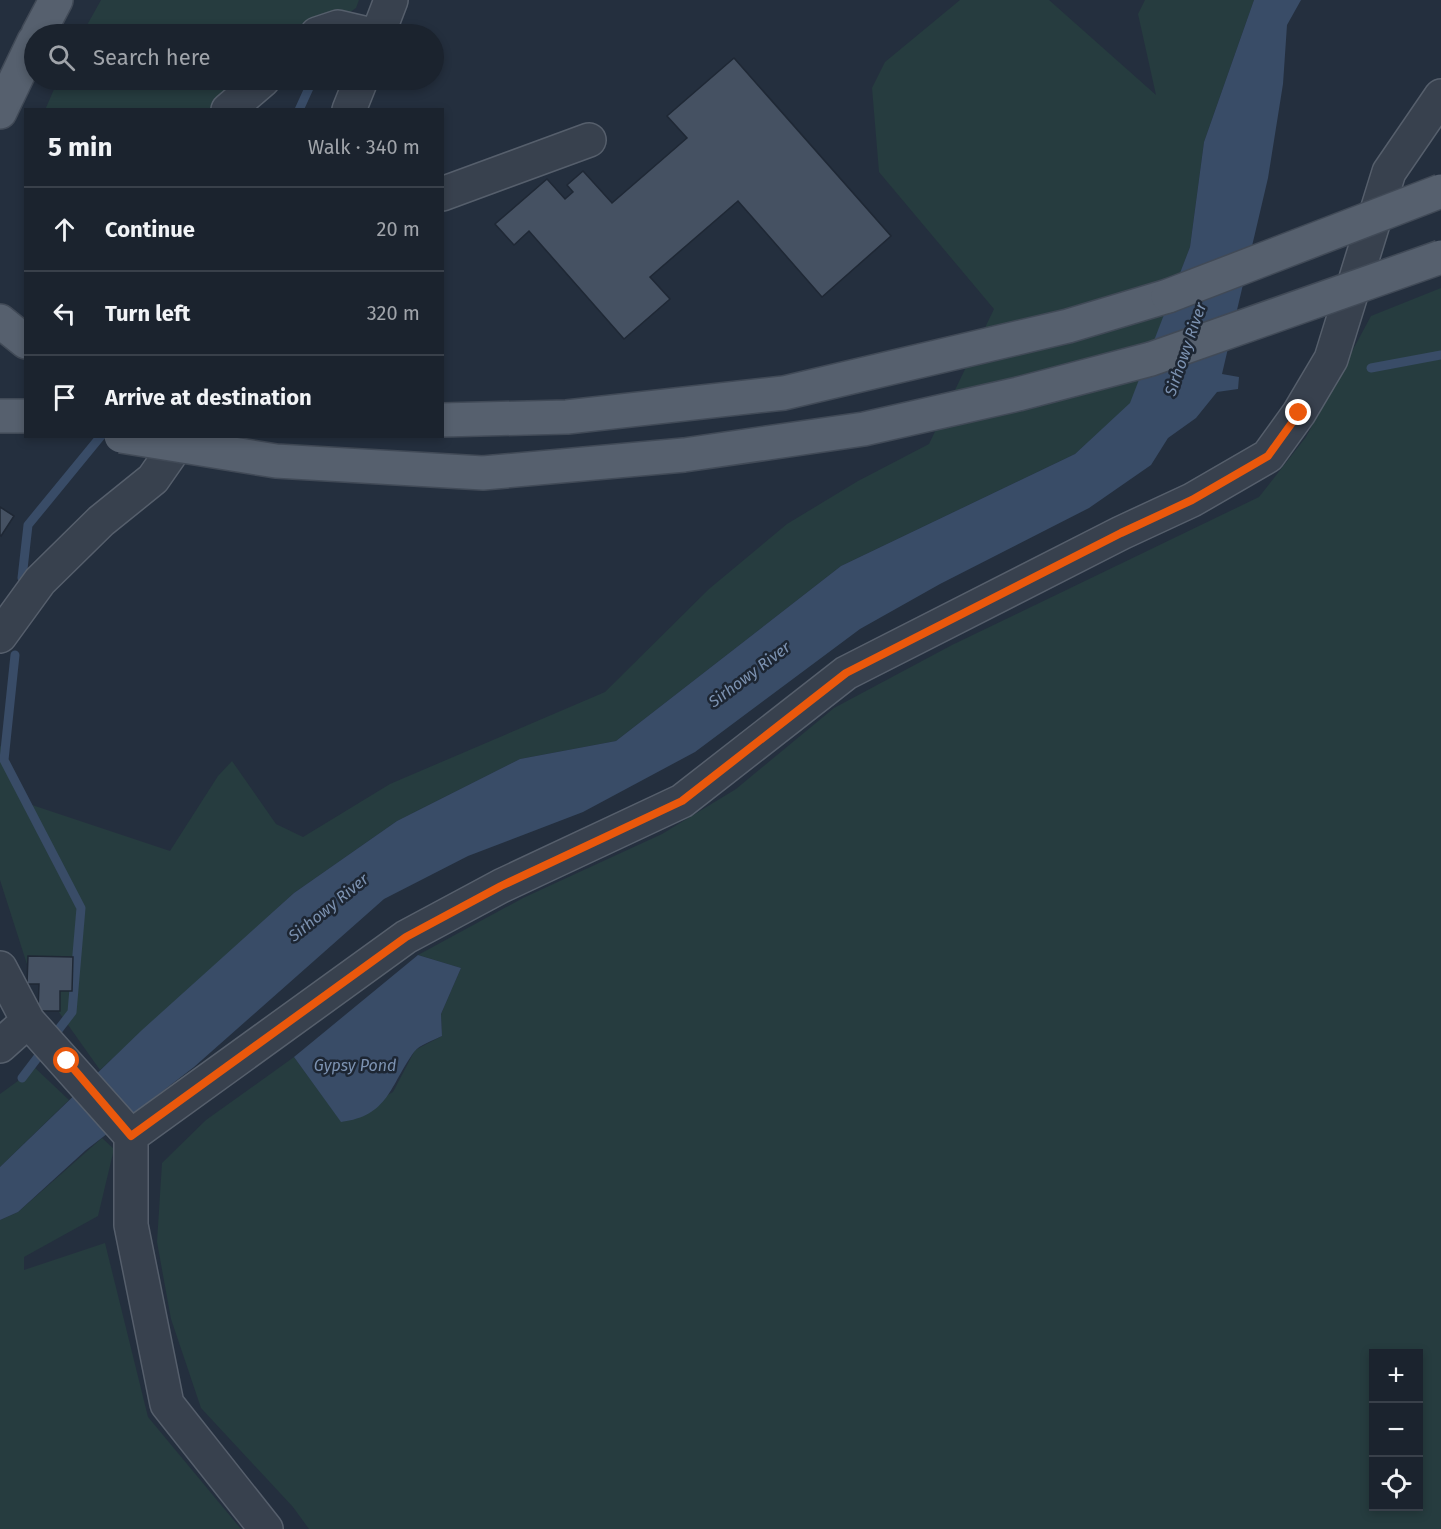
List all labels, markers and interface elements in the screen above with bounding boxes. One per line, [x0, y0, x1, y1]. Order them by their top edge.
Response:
search box [24, 24, 444, 90]
icon: search [45, 41, 78, 74]
text: Search here [93, 44, 211, 71]
text: 5 min [48, 132, 112, 163]
text: Walk · 340 m [308, 135, 420, 159]
icon: ahead [48, 213, 81, 246]
text: Continue [105, 216, 195, 243]
text: 20 m [377, 217, 420, 241]
icon: left [48, 297, 81, 330]
water label: Sirhowy River [1160, 299, 1211, 399]
text: Turn left [105, 300, 190, 327]
text: 320 m [367, 301, 420, 325]
icon: arrive [48, 381, 81, 414]
text: Arrive at destination [105, 384, 312, 411]
route end [1285, 399, 1311, 425]
water label: Sirhowy River [704, 637, 795, 712]
water label: Sirhowy River [284, 869, 373, 946]
route start [53, 1047, 79, 1073]
water label: Gypsy Pond [314, 1056, 396, 1075]
map controls [1369, 1349, 1423, 1511]
button: + [1369, 1349, 1423, 1403]
button: − [1369, 1403, 1423, 1457]
button: locate [1369, 1457, 1423, 1511]

